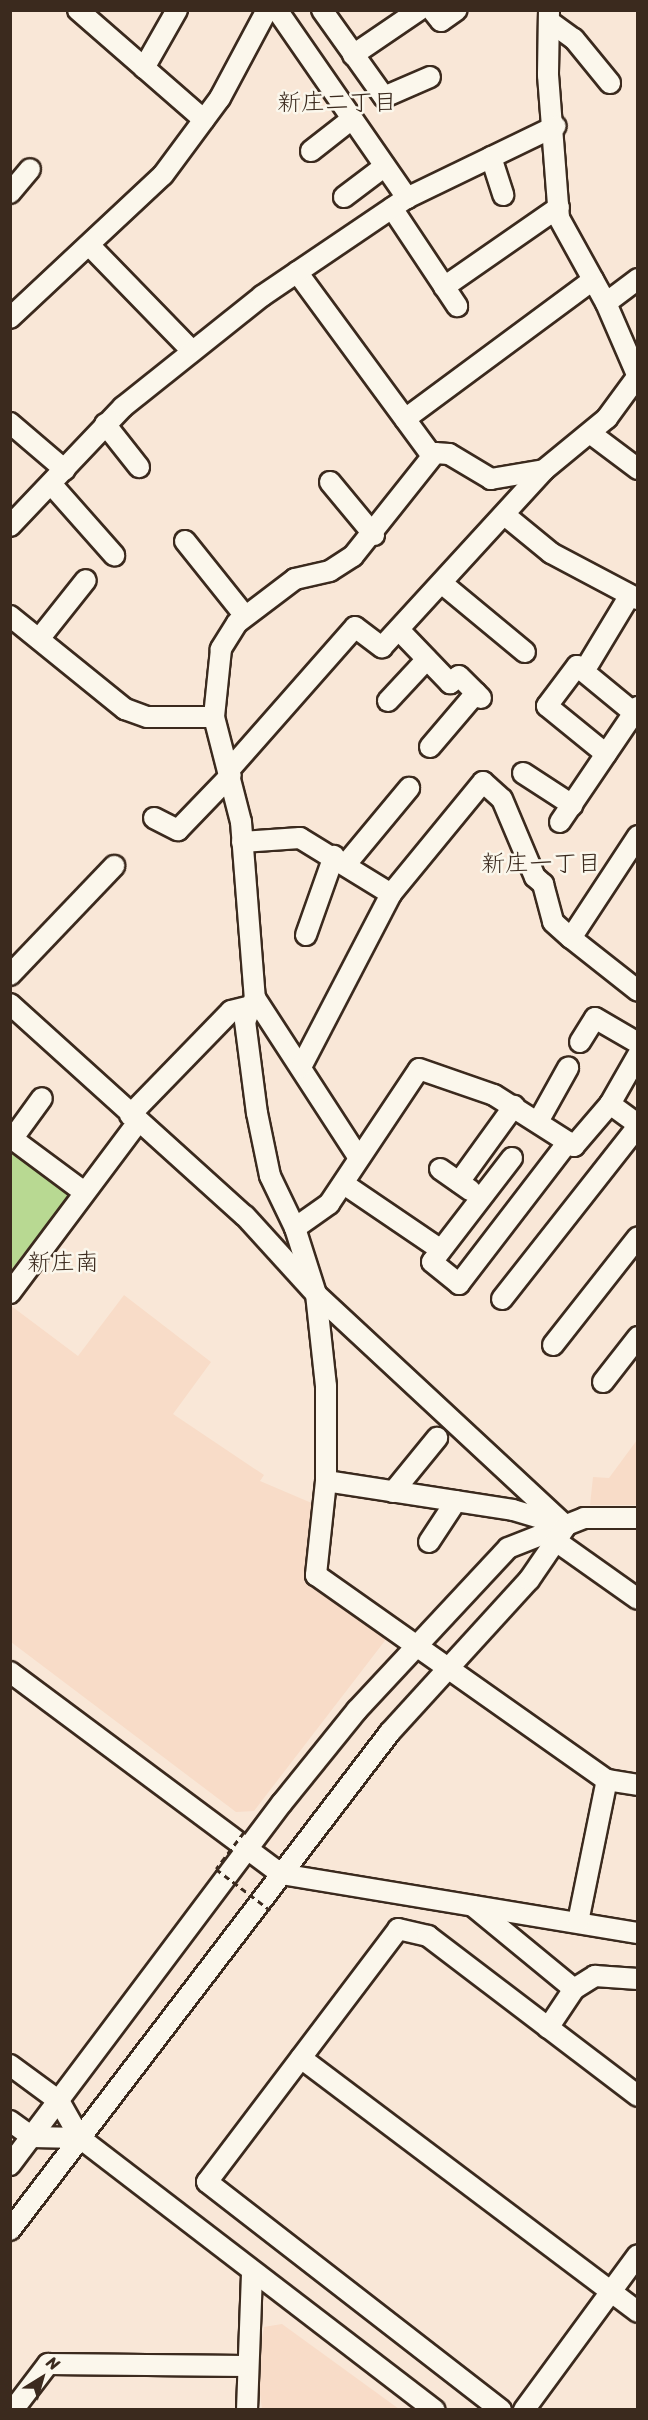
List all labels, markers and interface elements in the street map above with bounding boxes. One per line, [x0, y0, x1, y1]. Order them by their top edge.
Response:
district label: 新庄二丁目 [277, 89, 397, 117]
district label: 新庄一丁目 [481, 850, 601, 878]
district label: 新庄南 [27, 1249, 99, 1277]
north arrow [12, 2348, 72, 2408]
text: N [40, 2348, 66, 2378]

